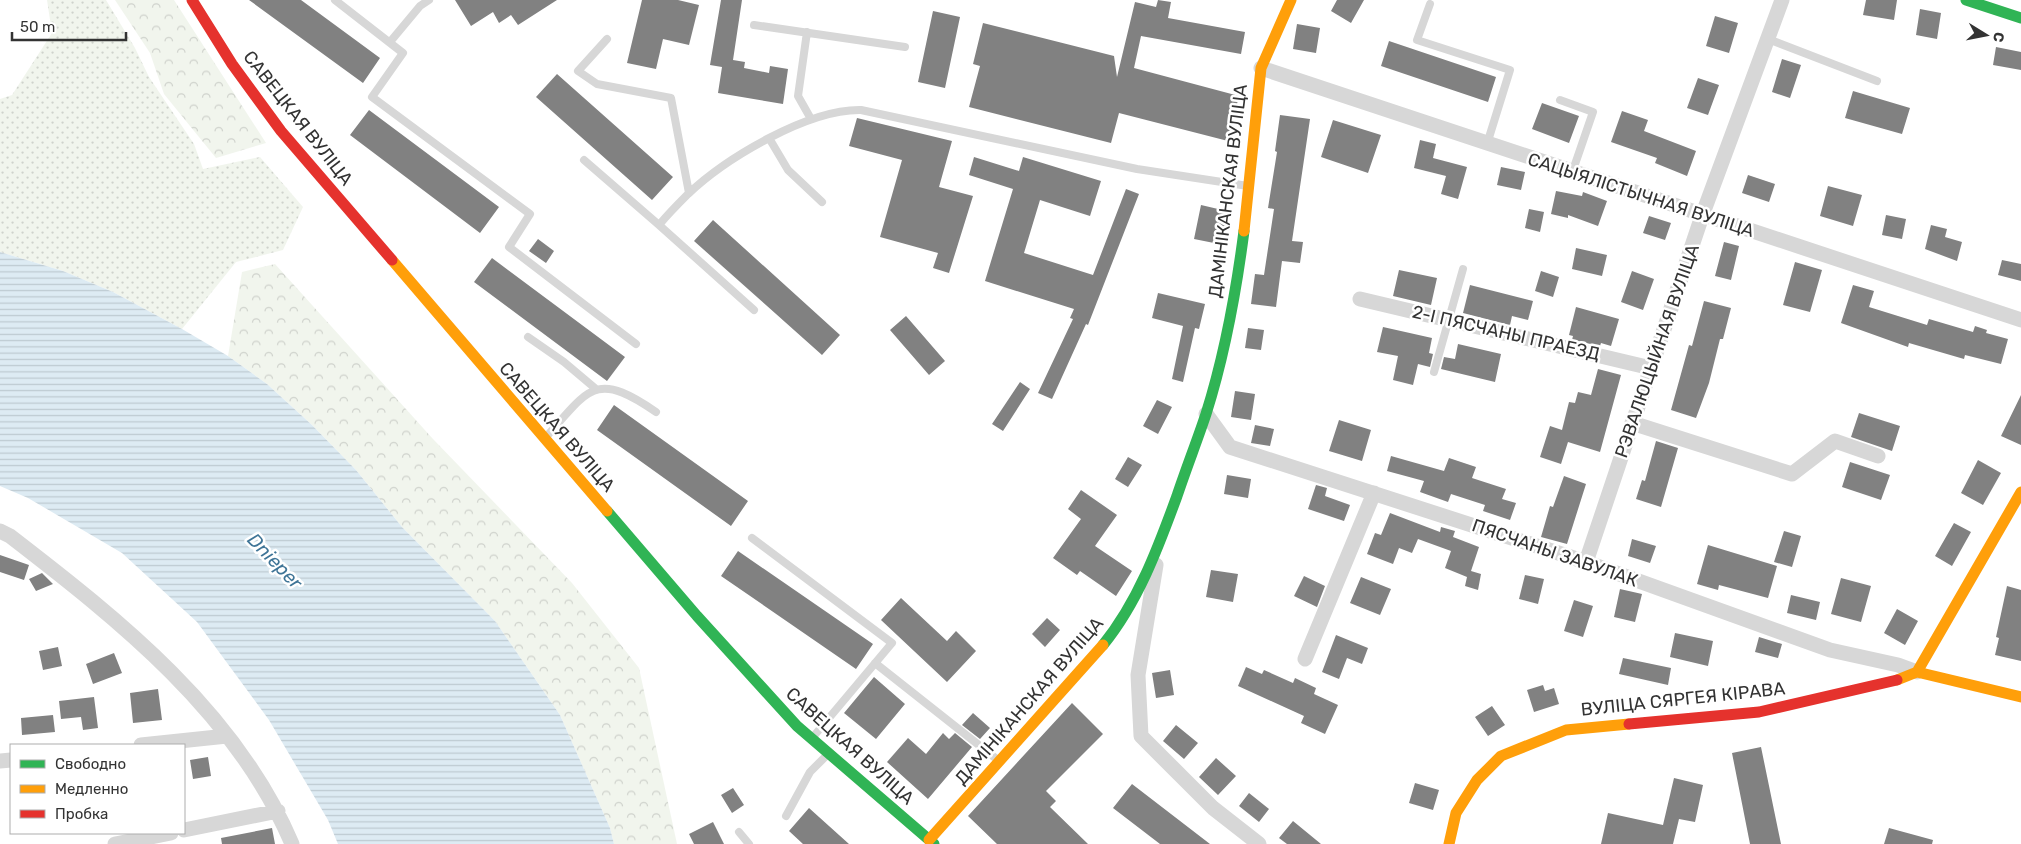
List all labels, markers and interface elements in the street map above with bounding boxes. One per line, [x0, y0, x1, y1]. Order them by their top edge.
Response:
scale bar [12, 10, 126, 42]
north arrow [1961, 10, 2011, 60]
text: 50 m [20, 18, 55, 36]
text: С [1989, 31, 2008, 44]
street label: САВЕЦКАЯ ВУЛІЦА [239, 46, 357, 190]
street label: ДАМІНІКАНСКАЯ ВУЛІЦА [1204, 83, 1252, 299]
street label: САЦЫЯЛІСТЫЧНАЯ ВУЛІЦА [1525, 148, 1757, 242]
street label: РЭВАЛЮЦЫЙНАЯ ВУЛІЦА [1610, 241, 1704, 461]
street label: 2-І ПЯСЧАНЫ ПРАЕЗД [1410, 301, 1602, 365]
street label: САВЕЦКАЯ ВУЛІЦА [495, 358, 619, 496]
street label: ПЯСЧАНЫ ЗАВУЛАК [1469, 514, 1641, 592]
water label: Dnieper [243, 528, 308, 594]
street label: ДАМІНІКАНСКАЯ ВУЛІЦА [950, 613, 1108, 789]
street label: ВУЛІЦА СЯРГЕЯ КІРАВА [1580, 677, 1786, 721]
street label: САВЕЦКАЯ ВУЛІЦА [781, 683, 919, 809]
legend [10, 744, 185, 834]
text: Свободно [55, 755, 126, 773]
text: Медленно [55, 780, 128, 798]
text: Пробка [55, 805, 108, 823]

